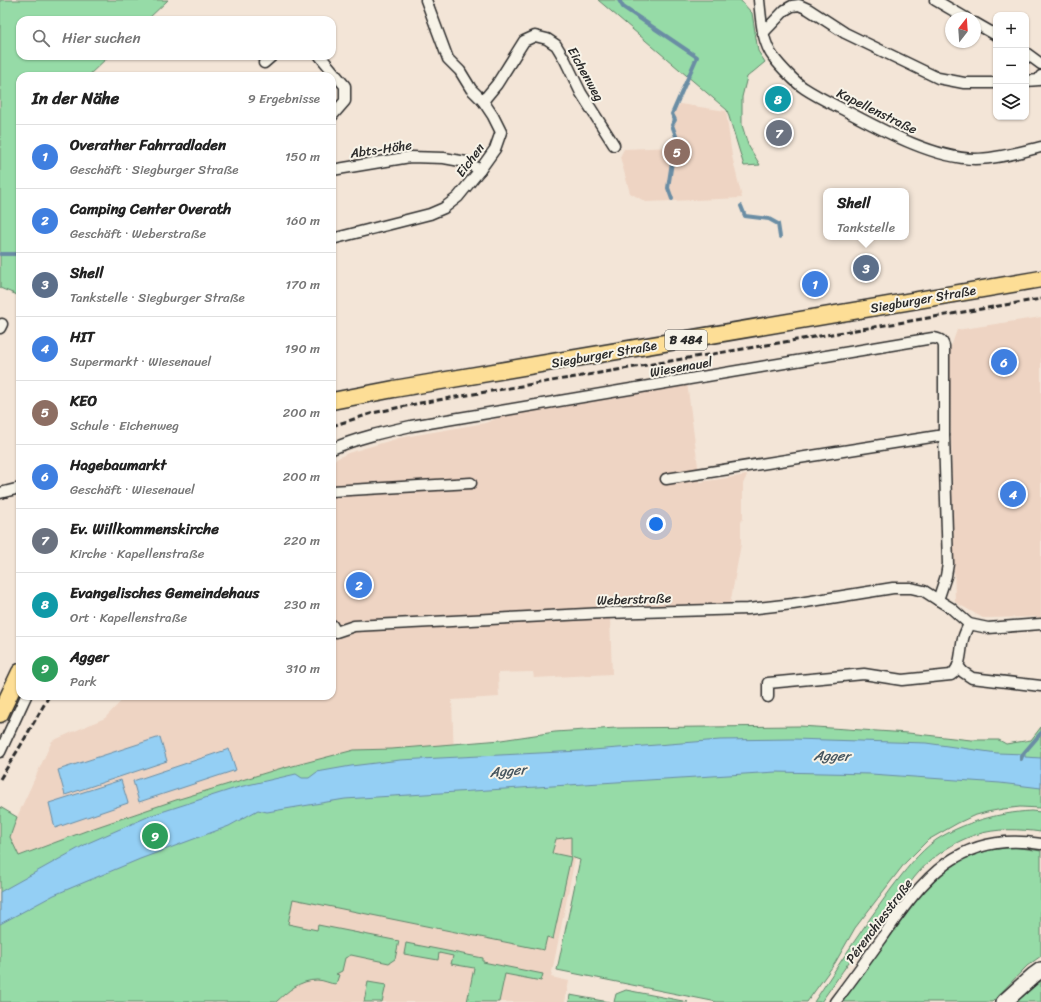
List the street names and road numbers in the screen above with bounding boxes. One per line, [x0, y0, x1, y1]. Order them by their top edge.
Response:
street label: Eichenweg [561, 42, 611, 106]
street label: Kapellenstraße [833, 82, 922, 141]
street label: Abts-Höhe [348, 133, 414, 165]
street label: Eichen [449, 138, 491, 182]
street label: Siegburger Straße [868, 278, 978, 320]
road number: B 484 [665, 330, 707, 350]
street label: Siegburger Straße [549, 333, 659, 375]
street label: Wiesenauel [648, 350, 714, 384]
street label: Weberstraße [596, 586, 672, 612]
street label: Pérenchiesstraße [839, 873, 919, 968]

